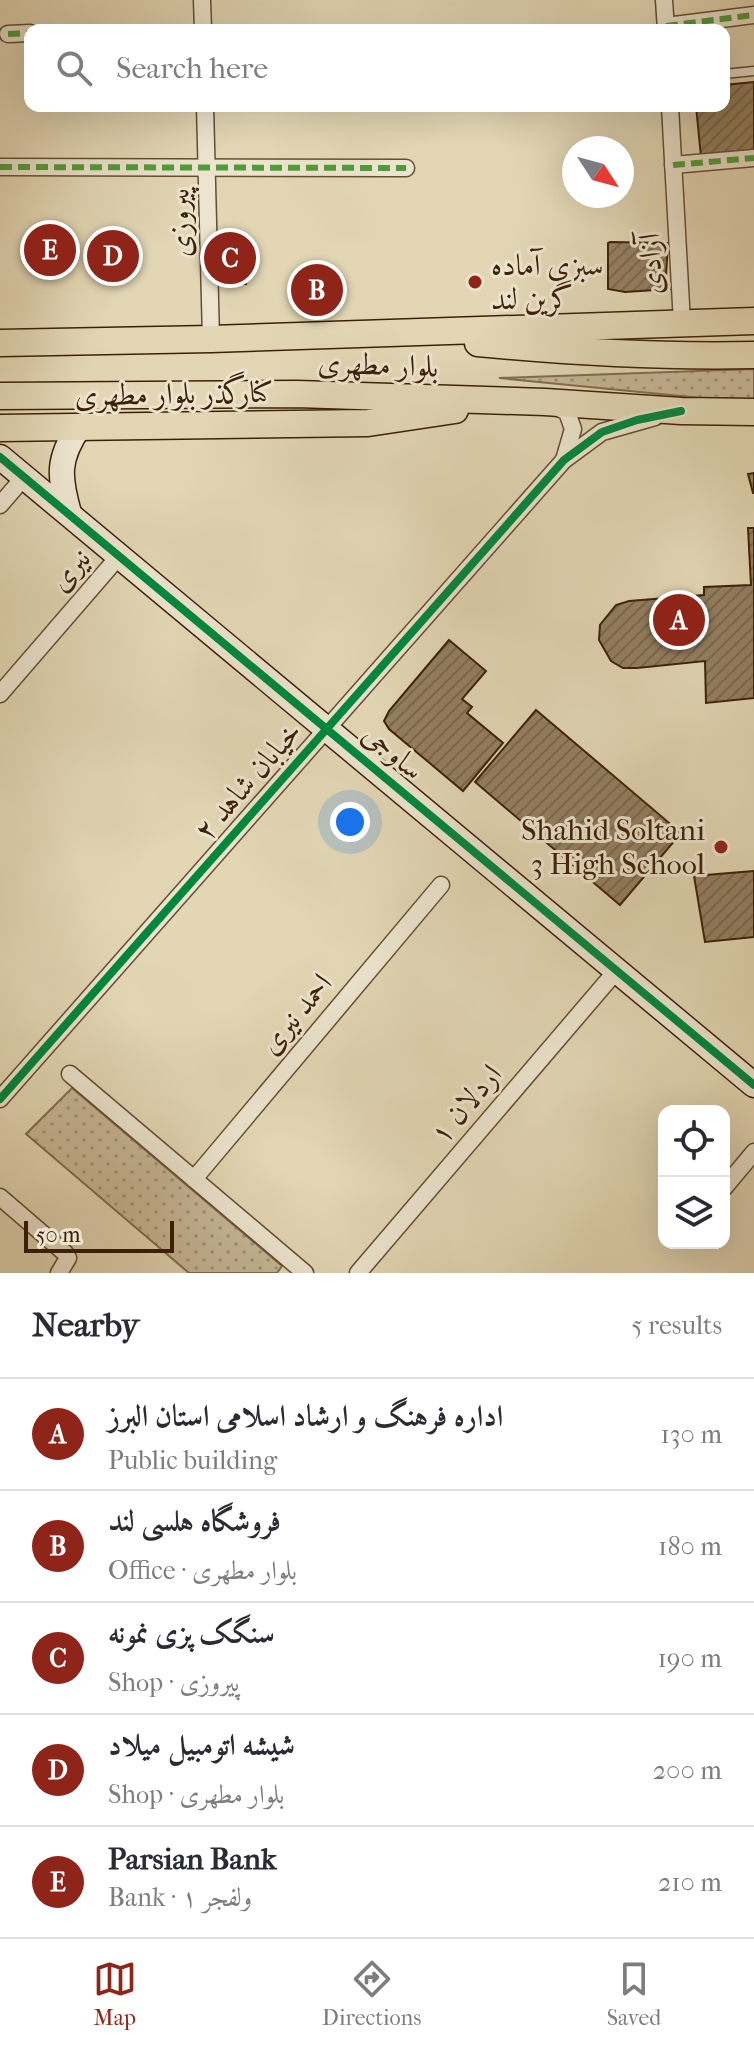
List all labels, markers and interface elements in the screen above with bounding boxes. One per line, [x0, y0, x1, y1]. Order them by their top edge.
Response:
search box [24, 24, 730, 112]
icon: search [52, 46, 96, 90]
text: Search here [116, 51, 268, 86]
north arrow [562, 136, 634, 208]
street label: پیروزی [161, 186, 202, 258]
pin: E [24, 220, 76, 280]
pin: D [87, 226, 139, 286]
pin: C [204, 228, 256, 288]
street label: آزادی [631, 229, 670, 296]
place label: سبزی آماده گرین لند [491, 247, 603, 317]
pin: B [291, 260, 343, 320]
marker: سبزی آماده گرین لند [466, 273, 484, 291]
street label: بلوار مطهری [317, 345, 439, 386]
street label: کنارگذر بلوار مطهری [74, 371, 274, 414]
street label: نیری [42, 542, 98, 598]
pin: A [653, 590, 705, 650]
street label: خیابان شاهد ۲ [187, 715, 309, 847]
street label: ساوجی [355, 717, 431, 787]
your location [330, 802, 370, 842]
place label: Shahid Soltani 3 High School [521, 813, 705, 882]
marker: Shahid Soltani 3 High School [712, 838, 730, 856]
street label: احمد نیری [252, 967, 340, 1061]
street label: اردلان ۱ [423, 1057, 509, 1151]
map controls [658, 1105, 730, 1249]
button: locate [658, 1105, 730, 1177]
button: layers [658, 1177, 730, 1249]
scale bar [24, 1217, 174, 1253]
text: 50 m [36, 1222, 81, 1248]
text: Nearby [32, 1305, 139, 1345]
text: 5 results [631, 1310, 722, 1341]
text: اداره فرهنگ و ارشاد اسلامی استان البرز [108, 1399, 503, 1434]
text: A [50, 1419, 66, 1450]
text: 130 m [661, 1419, 722, 1450]
text: Public building [108, 1445, 277, 1476]
text: فروشگاه هلسی لند [108, 1504, 281, 1539]
text: B [50, 1531, 66, 1562]
text: 180 m [658, 1531, 722, 1562]
text: Office · بلوار مطهری [108, 1555, 297, 1586]
text: سنگک پزی نمونه [108, 1616, 275, 1651]
text: C [49, 1643, 67, 1674]
text: 190 m [658, 1643, 722, 1674]
text: Shop · پیروزی [108, 1667, 239, 1698]
text: شیشه اتومبیل میلاد [108, 1728, 295, 1763]
text: D [48, 1755, 68, 1786]
text: 200 m [653, 1755, 722, 1786]
text: Shop · بلوار مطهری [108, 1779, 284, 1810]
text: Parsian Bank [108, 1842, 276, 1877]
text: E [50, 1867, 66, 1898]
text: 210 m [658, 1867, 722, 1898]
text: Bank · ولفجر ۱ [108, 1882, 252, 1913]
tab: Map [93, 1957, 137, 2031]
tab: Directions [322, 1957, 421, 2031]
tab: Saved [607, 1957, 661, 2031]

